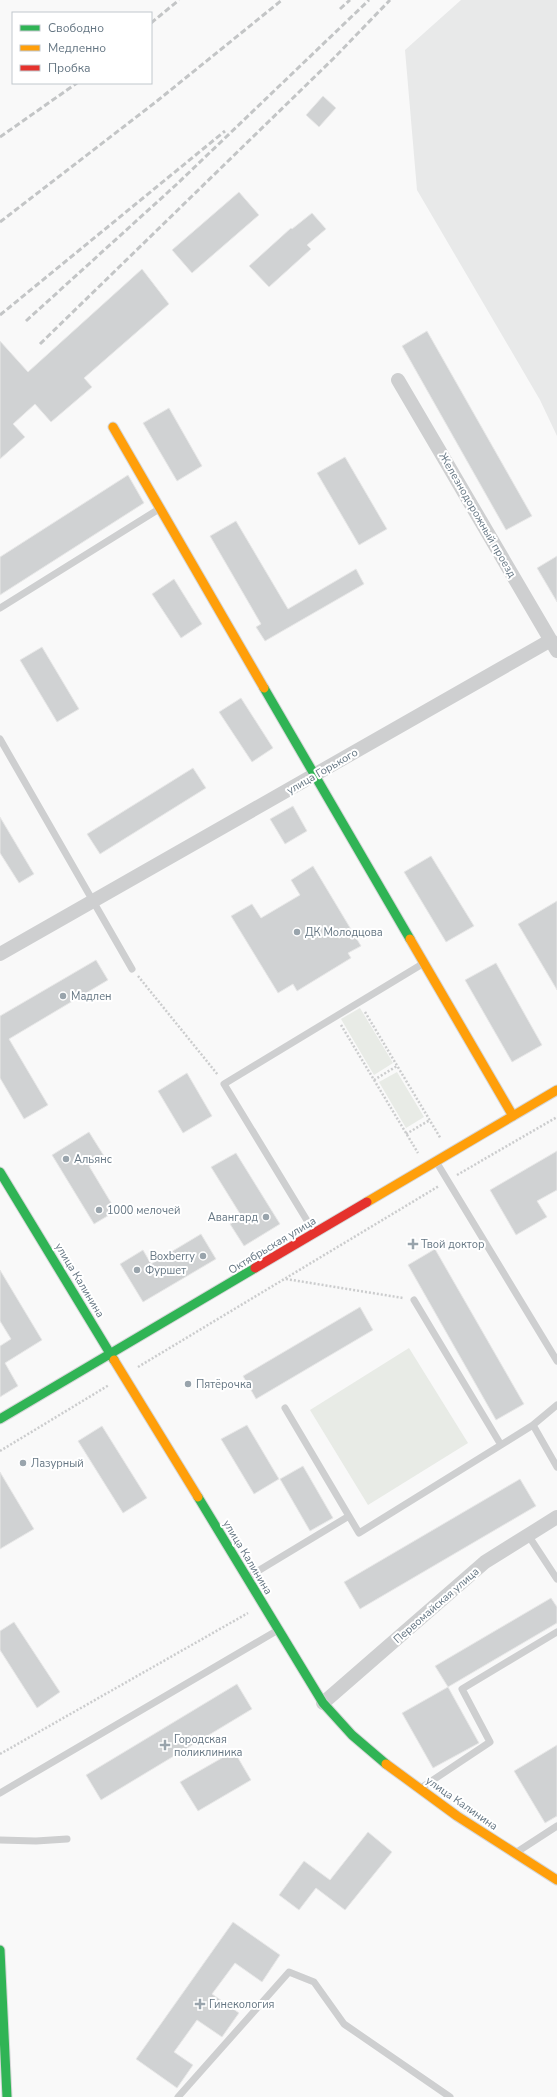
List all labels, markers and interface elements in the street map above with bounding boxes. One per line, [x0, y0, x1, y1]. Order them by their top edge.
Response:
legend [12, 12, 152, 84]
text: Свободно [48, 20, 104, 36]
text: Медленно [48, 40, 106, 56]
text: Пробка [48, 60, 91, 76]
street label: Железнодорожный проезд [436, 450, 520, 581]
street label: улица Горького [284, 745, 361, 798]
place label: ДК Молодцова [305, 925, 383, 940]
marker: ДК Молодцова [292, 927, 302, 937]
place label: Мадлен [71, 989, 112, 1004]
marker: Мадлен [58, 991, 68, 1001]
place label: Альянс [74, 1152, 112, 1167]
marker: Альянс [61, 1154, 71, 1164]
place label: 1000 мелочей [107, 1203, 180, 1218]
marker: 1000 мелочей [94, 1205, 104, 1215]
place label: Авангард [208, 1210, 258, 1225]
marker: Авангард [261, 1212, 271, 1222]
street label: Октябрьская улица [226, 1213, 319, 1278]
place label: Твой доктор [421, 1237, 484, 1252]
marker: Твой доктор [408, 1239, 418, 1249]
street label: улица Калинина [51, 1240, 108, 1320]
place label: Boxberry [150, 1249, 195, 1264]
marker: Boxberry [198, 1251, 208, 1261]
place label: Фуршет [145, 1263, 186, 1278]
marker: Фуршет [132, 1265, 142, 1275]
place label: Пятёрочка [196, 1377, 252, 1392]
marker: Пятёрочка [183, 1379, 193, 1389]
place label: Лазурный [31, 1456, 84, 1471]
marker: Лазурный [18, 1458, 28, 1468]
street label: улица Калинина [219, 1517, 276, 1597]
street label: Первомайская улица [390, 1564, 482, 1647]
place label: Городская поликлиника [174, 1732, 242, 1760]
marker: Городская поликлиника [159, 1739, 171, 1751]
street label: улица Калинина [423, 1773, 501, 1834]
place label: Гинекология [209, 1997, 275, 2012]
marker: Гинекология [194, 1998, 206, 2010]

